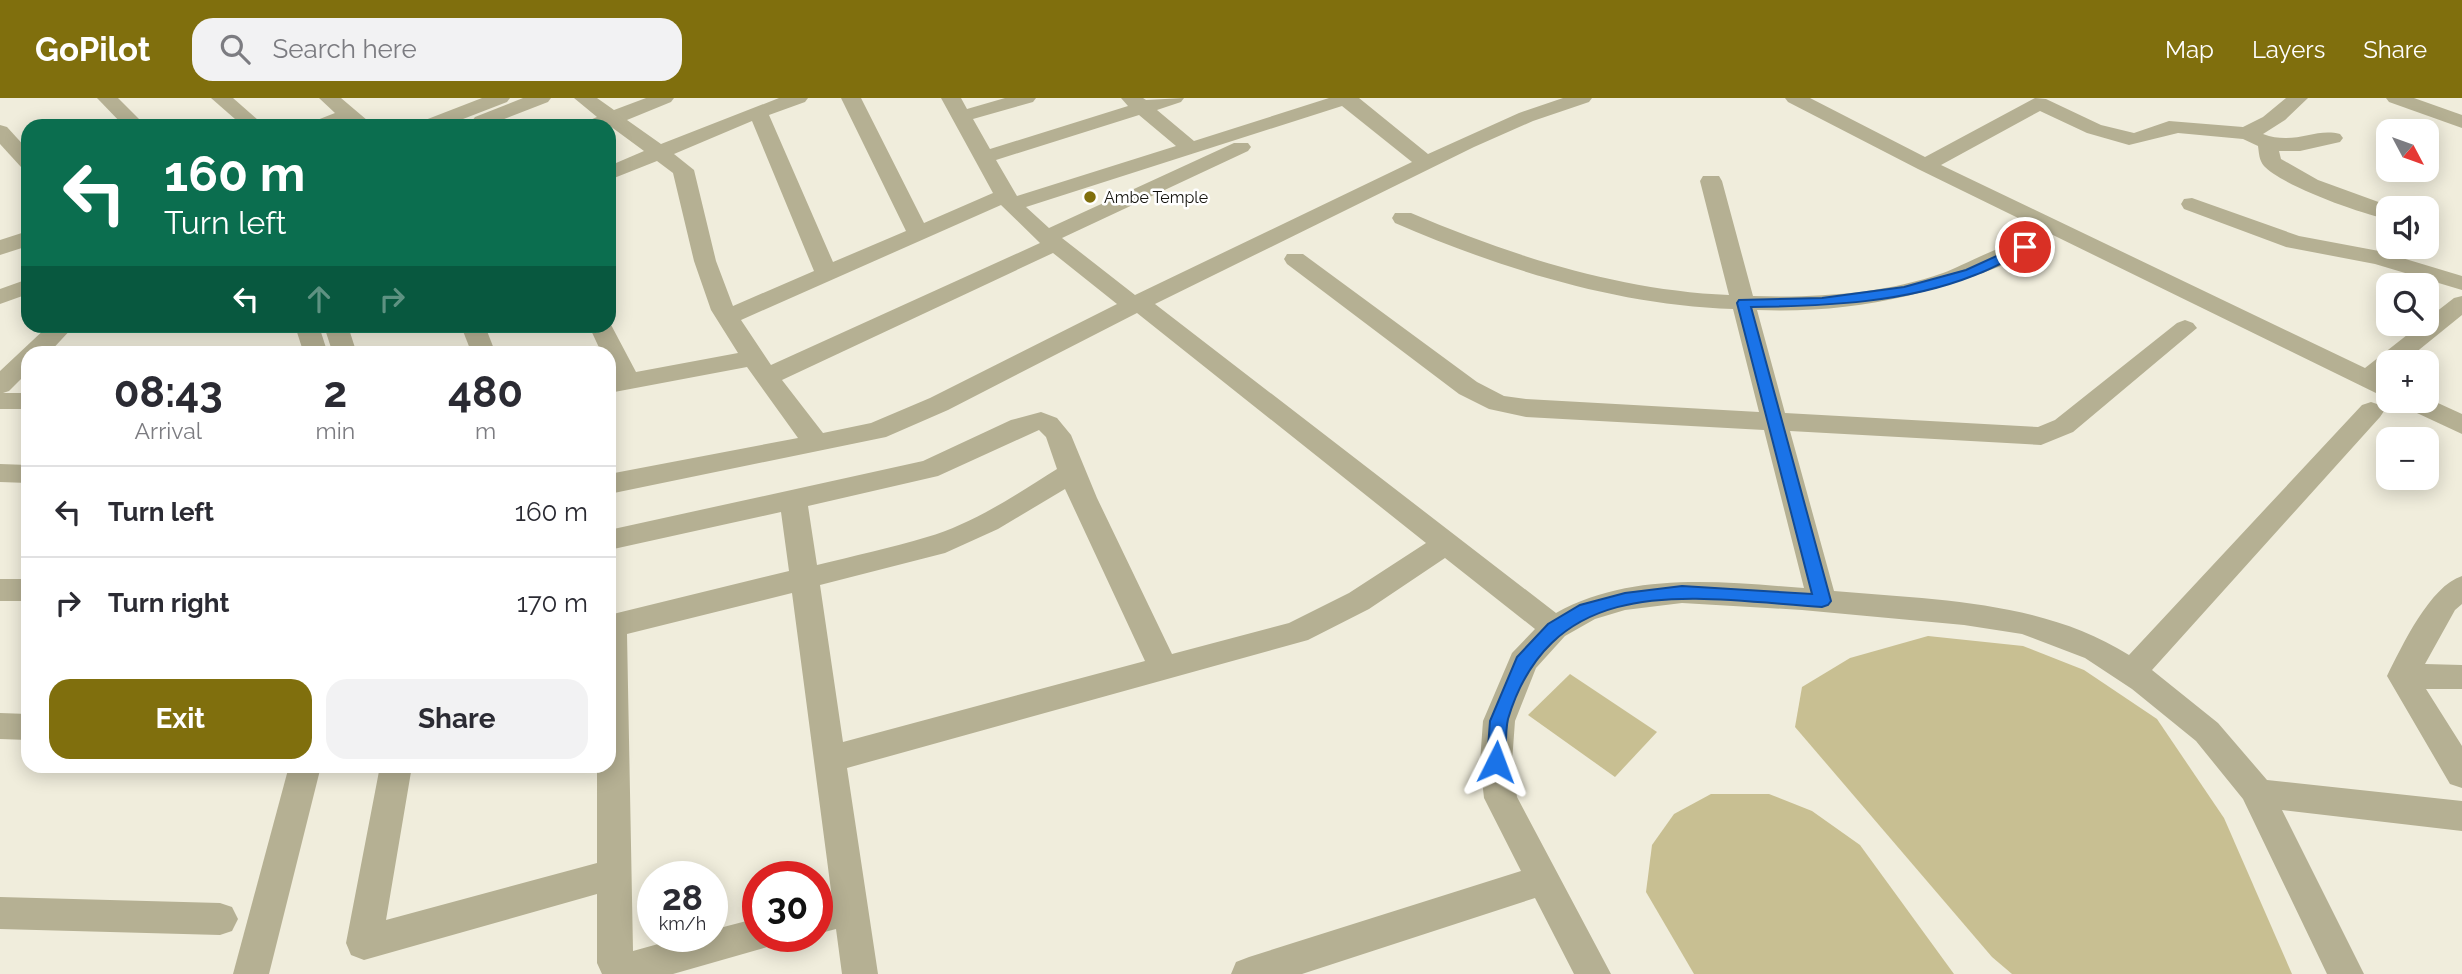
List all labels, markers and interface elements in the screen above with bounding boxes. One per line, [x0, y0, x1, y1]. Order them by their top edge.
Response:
search box [192, 18, 682, 81]
text: GoPilot [35, 30, 150, 69]
icon: search [216, 30, 254, 68]
text: Search here [272, 34, 417, 64]
text: Map [2165, 35, 2214, 64]
text: Layers [2252, 35, 2325, 64]
text: Share [2363, 35, 2427, 64]
north arrow [2376, 119, 2440, 182]
map controls [2376, 119, 2439, 490]
text: 160 m [164, 145, 305, 202]
icon: left [49, 147, 140, 238]
place label: Ambe Temple [1104, 188, 1208, 207]
marker: Ambe Temple [1082, 189, 1098, 205]
button: sound [2376, 196, 2439, 259]
text: Turn left [164, 204, 286, 241]
pin [1995, 217, 2055, 277]
icon: arrive [2006, 228, 2044, 266]
button: search [2376, 273, 2439, 336]
icon: left [227, 280, 265, 318]
icon: ahead [300, 280, 338, 318]
icon: right [373, 280, 411, 318]
button: + [2376, 350, 2439, 413]
text: 08:43 [114, 368, 223, 417]
text: 2 [324, 368, 347, 417]
text: 480 [448, 368, 523, 417]
text: Arrival [135, 417, 202, 444]
text: min [316, 417, 355, 444]
text: m [475, 417, 496, 444]
button: − [2376, 427, 2439, 490]
icon: left [49, 493, 87, 531]
text: Turn left [108, 497, 214, 527]
text: 160 m [515, 497, 588, 527]
icon: right [49, 584, 87, 622]
text: Turn right [108, 588, 229, 618]
text: 170 m [517, 588, 588, 618]
button: Exit [49, 679, 312, 759]
button: Share [326, 679, 588, 759]
position arrow [1459, 725, 1533, 799]
speed limit sign: 30 [742, 861, 833, 952]
text: 28 [662, 877, 703, 918]
text: km/h [659, 913, 706, 934]

